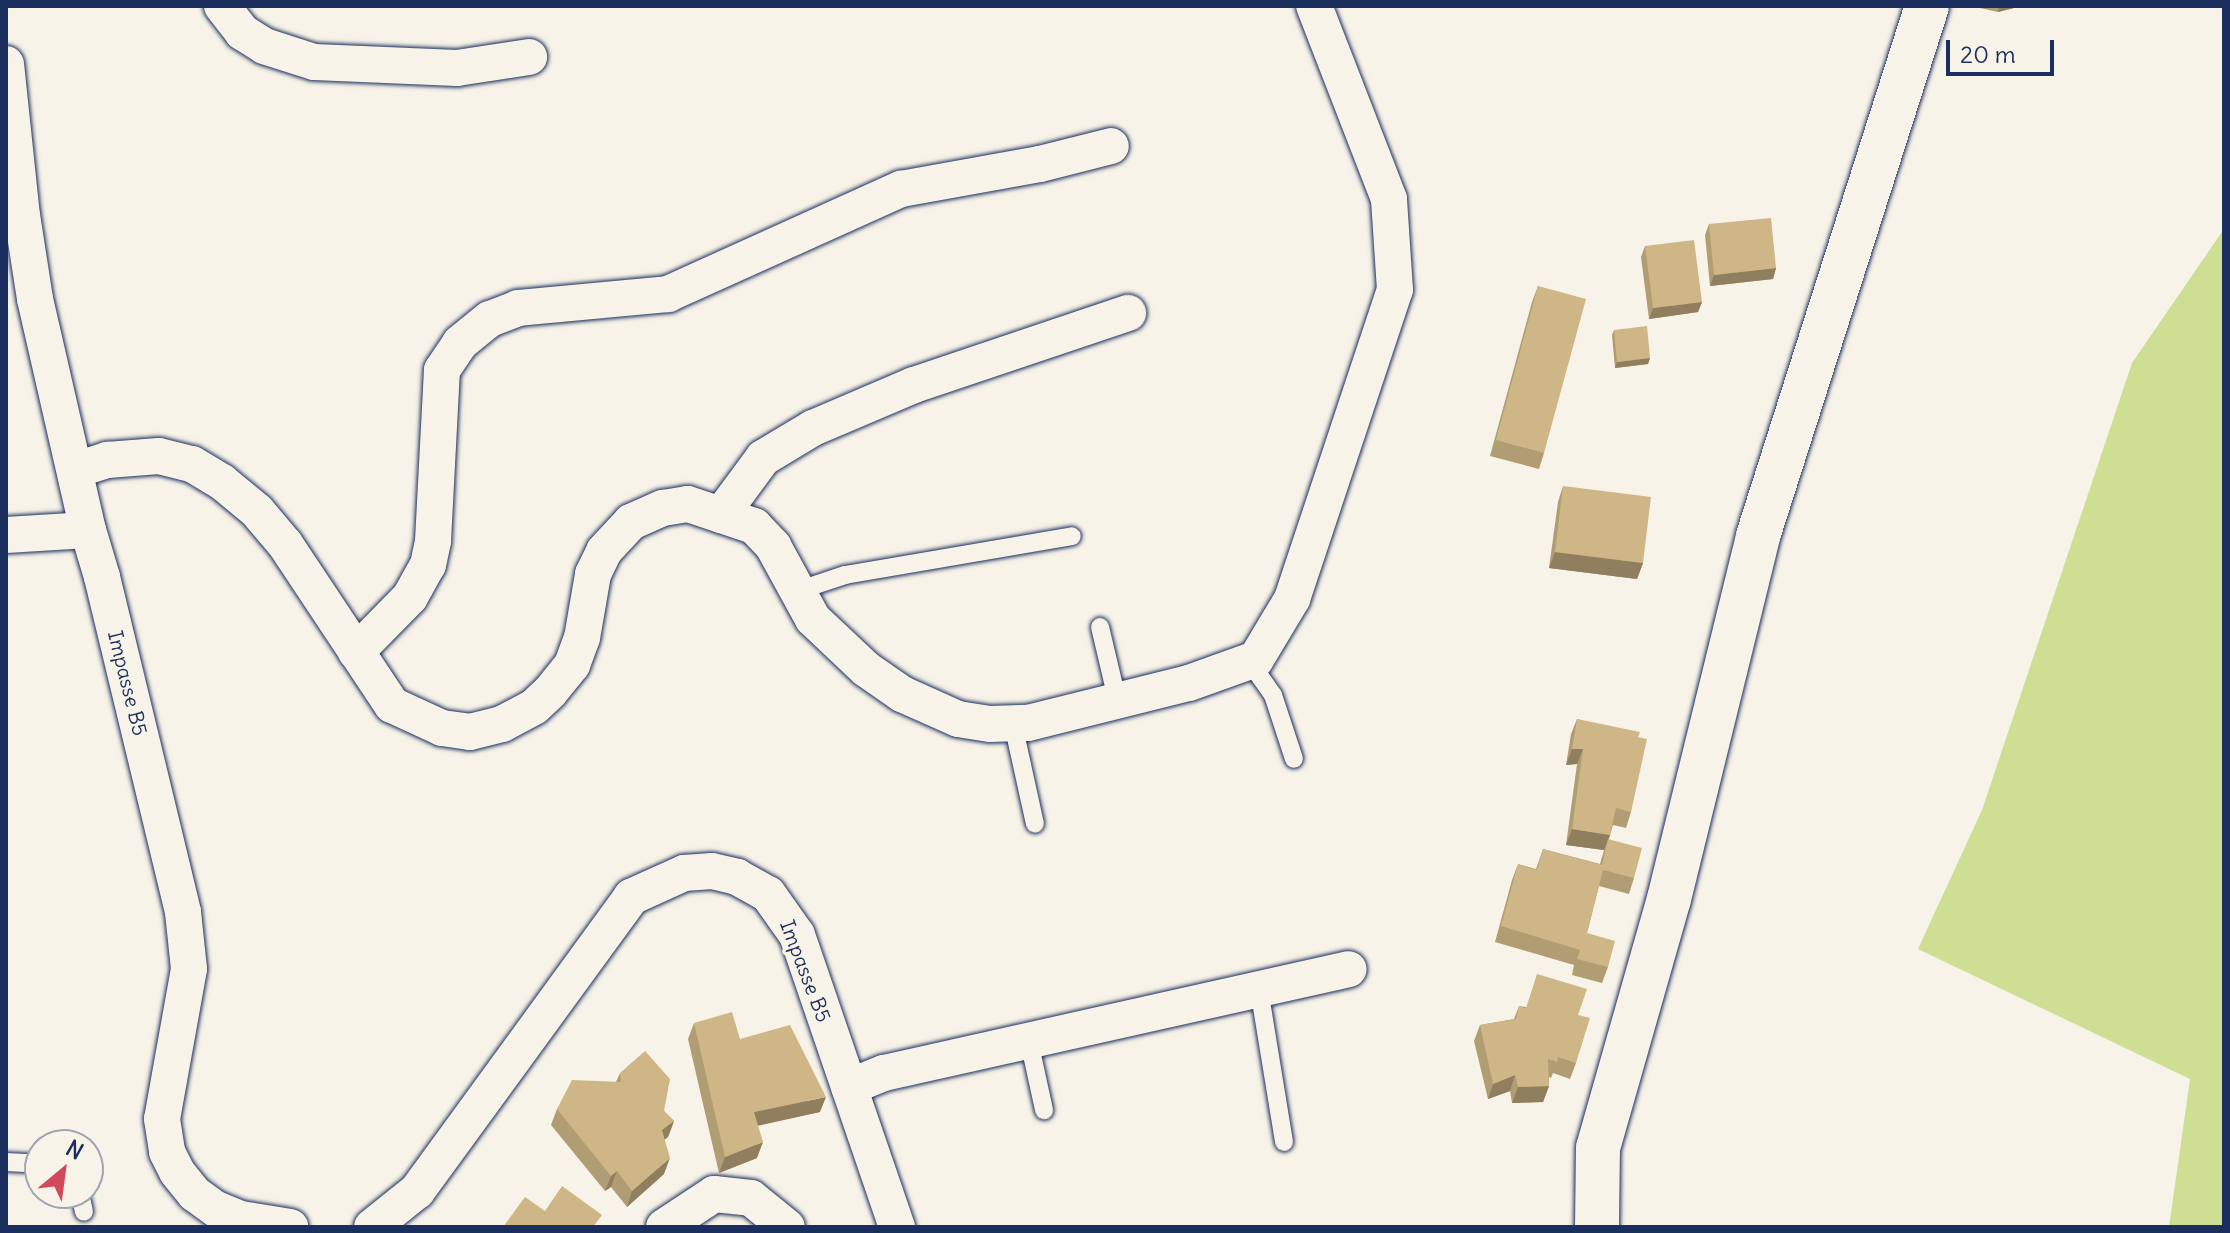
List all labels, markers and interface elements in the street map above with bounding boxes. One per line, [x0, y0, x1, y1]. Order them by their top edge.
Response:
scale bar [1950, 24, 2058, 74]
text: 20 m [1960, 39, 2016, 69]
street label: Impasse B5 [103, 628, 153, 738]
street label: Impasse B5 [776, 917, 836, 1025]
north arrow [24, 1129, 104, 1209]
text: N [61, 1134, 88, 1166]

